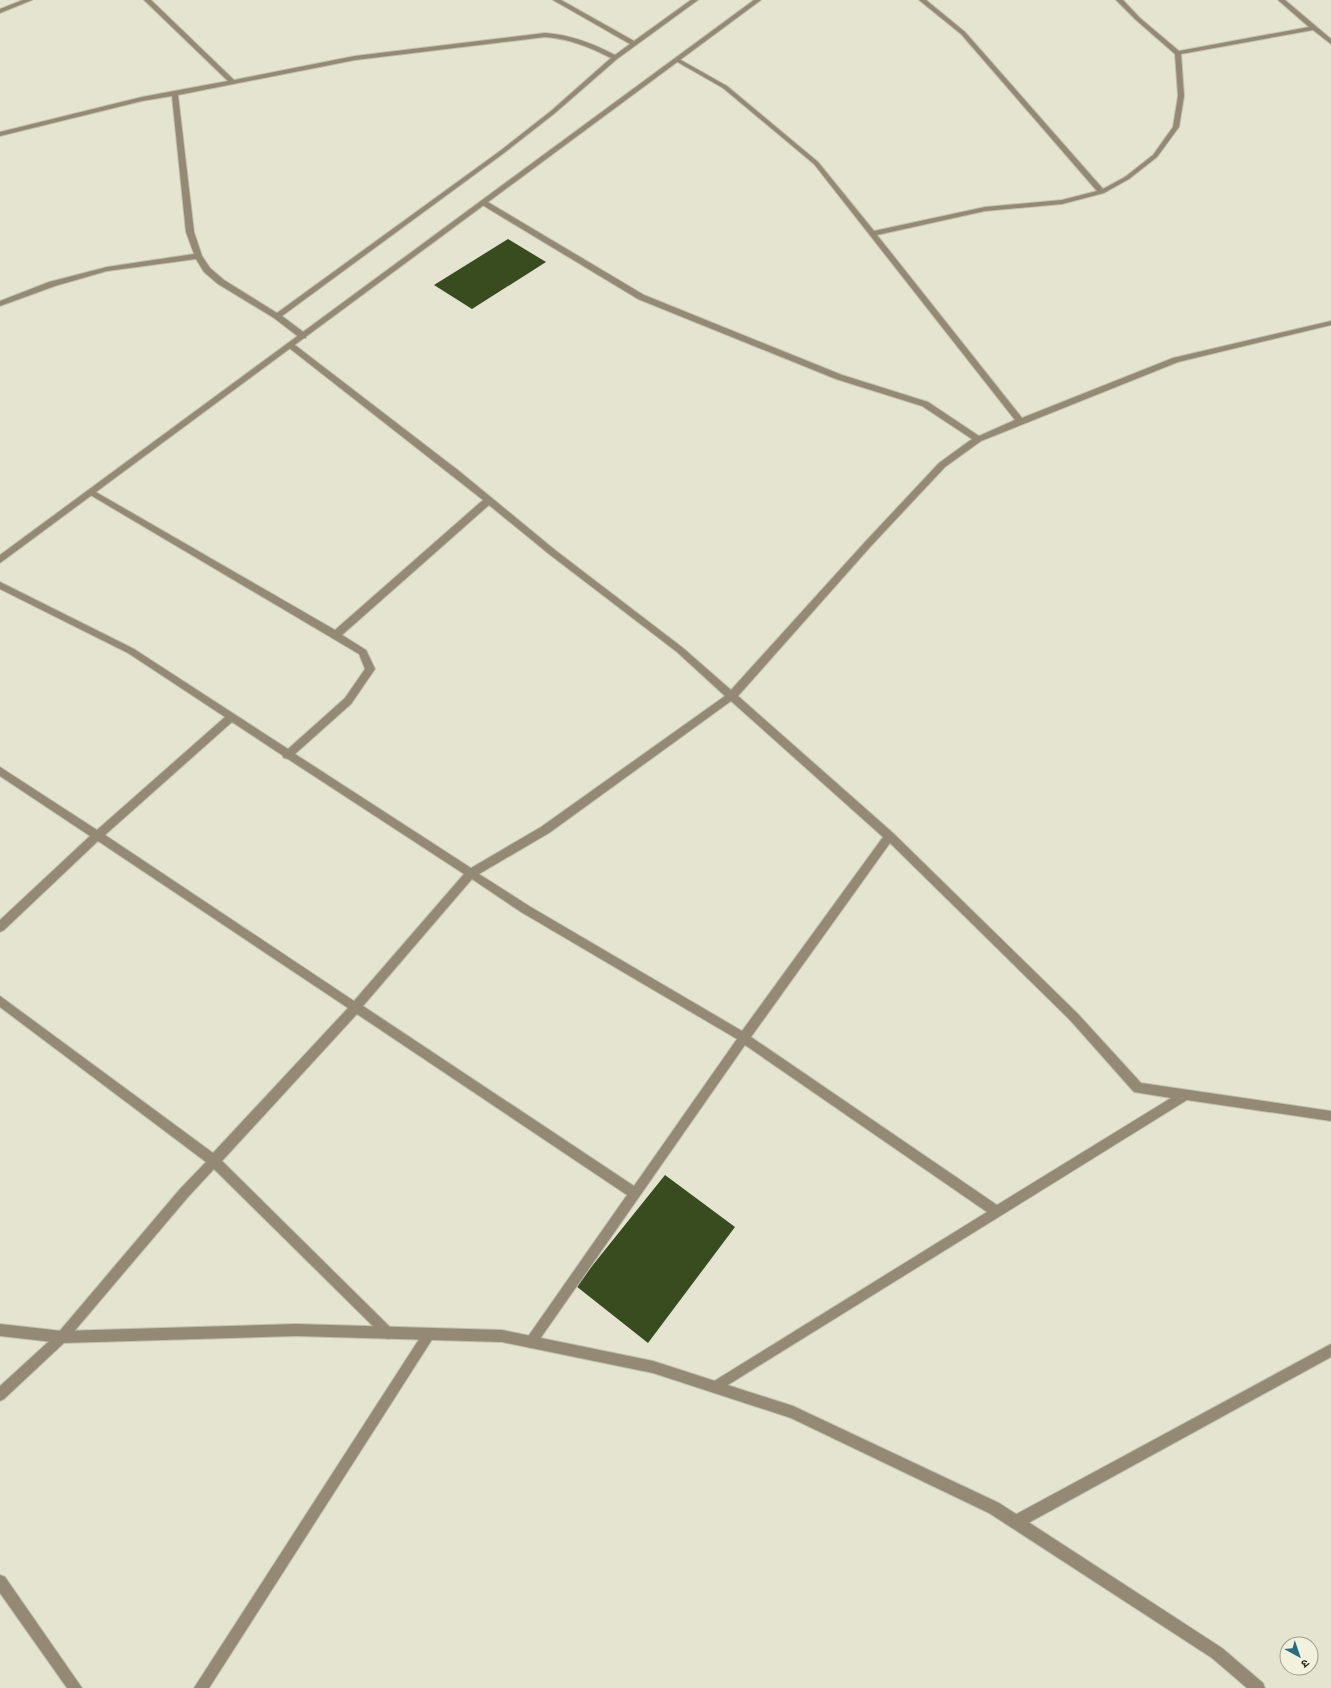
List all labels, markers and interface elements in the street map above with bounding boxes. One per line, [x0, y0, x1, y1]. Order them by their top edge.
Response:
north arrow [1279, 1636, 1319, 1676]
text: उ [1298, 1656, 1312, 1671]

